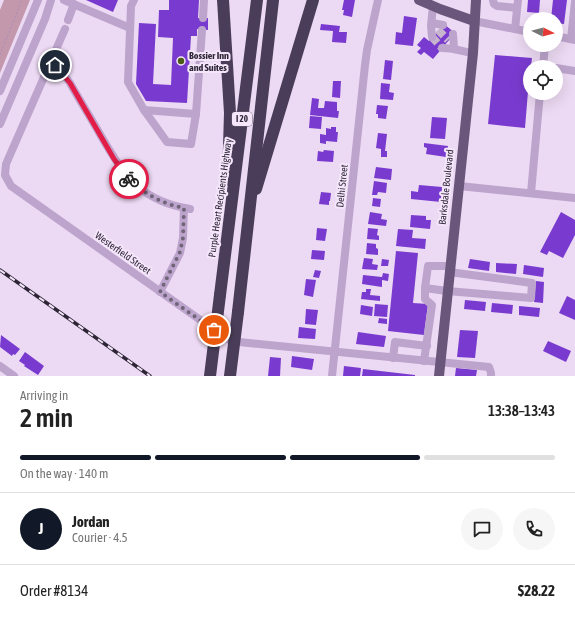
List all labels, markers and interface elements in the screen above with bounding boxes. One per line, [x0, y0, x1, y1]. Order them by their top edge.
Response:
north arrow [523, 12, 563, 52]
map controls [523, 12, 563, 100]
pin [38, 48, 72, 82]
place label: Bossier Inn and Suites [189, 50, 229, 73]
icon: home [44, 54, 66, 76]
marker: Bossier Inn and Suites [176, 56, 186, 66]
button: locate [523, 60, 563, 100]
road number: I 20 [232, 112, 252, 126]
street label: Purple Heart Recipients Highway [206, 138, 234, 258]
street label: Barksdale Boulevard [437, 149, 455, 225]
courier [109, 159, 149, 199]
street label: Delhi Street [334, 164, 350, 208]
icon: bike [118, 168, 140, 190]
street label: Westerfield Street [93, 230, 153, 276]
pin [197, 313, 231, 347]
icon: bag [203, 319, 225, 341]
text: Arriving in [20, 388, 68, 403]
text: 13:38–13:43 [488, 402, 555, 419]
text: 2 min [20, 403, 73, 433]
text: On the way · 140 m [20, 466, 108, 481]
button: chat [461, 508, 503, 550]
button: phone [513, 508, 555, 550]
text: Jordan [72, 513, 110, 530]
text: J [39, 520, 43, 537]
text: Courier · 4.5 [72, 530, 128, 545]
text: Order #8134 [20, 582, 88, 599]
text: $28.22 [518, 582, 555, 599]

